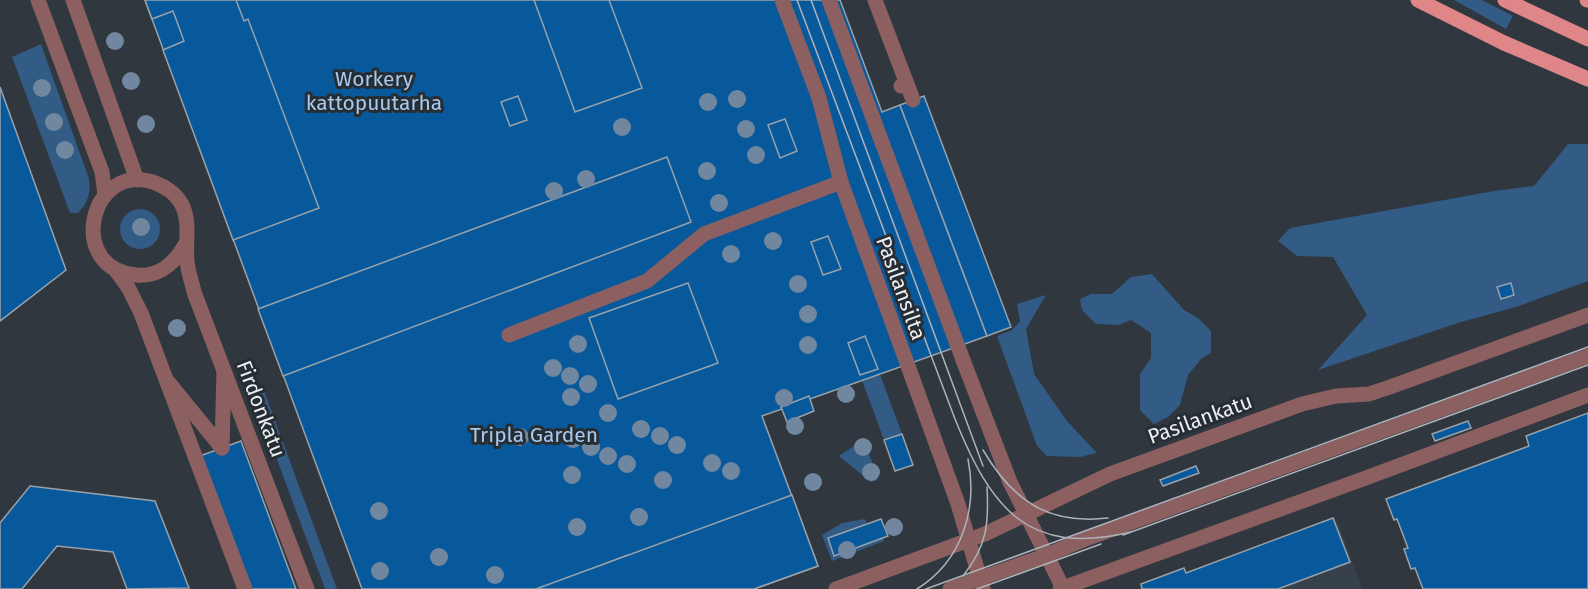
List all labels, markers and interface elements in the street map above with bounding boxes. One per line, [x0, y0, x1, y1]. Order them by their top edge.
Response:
park label: Workery kattopuutarha [306, 66, 442, 116]
street label: Pasilansilta [870, 233, 932, 343]
street label: Firdonkatu [231, 357, 291, 461]
street label: Pasilankatu [1144, 388, 1256, 450]
park label: Tripla Garden [470, 422, 598, 448]

